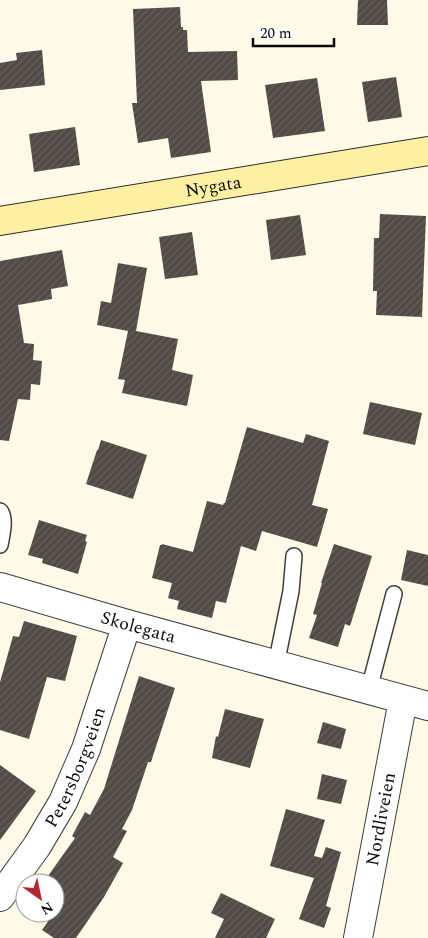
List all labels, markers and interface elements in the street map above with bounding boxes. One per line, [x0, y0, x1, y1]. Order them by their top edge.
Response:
scale bar [253, 15, 334, 47]
text: 20 m [260, 22, 292, 45]
street label: Nygata [183, 169, 244, 205]
street label: Skolegata [98, 604, 179, 651]
street label: Petersborgveien [38, 704, 113, 833]
street label: Nordliveien [359, 770, 403, 868]
north arrow [15, 873, 65, 923]
text: N [36, 897, 57, 920]

